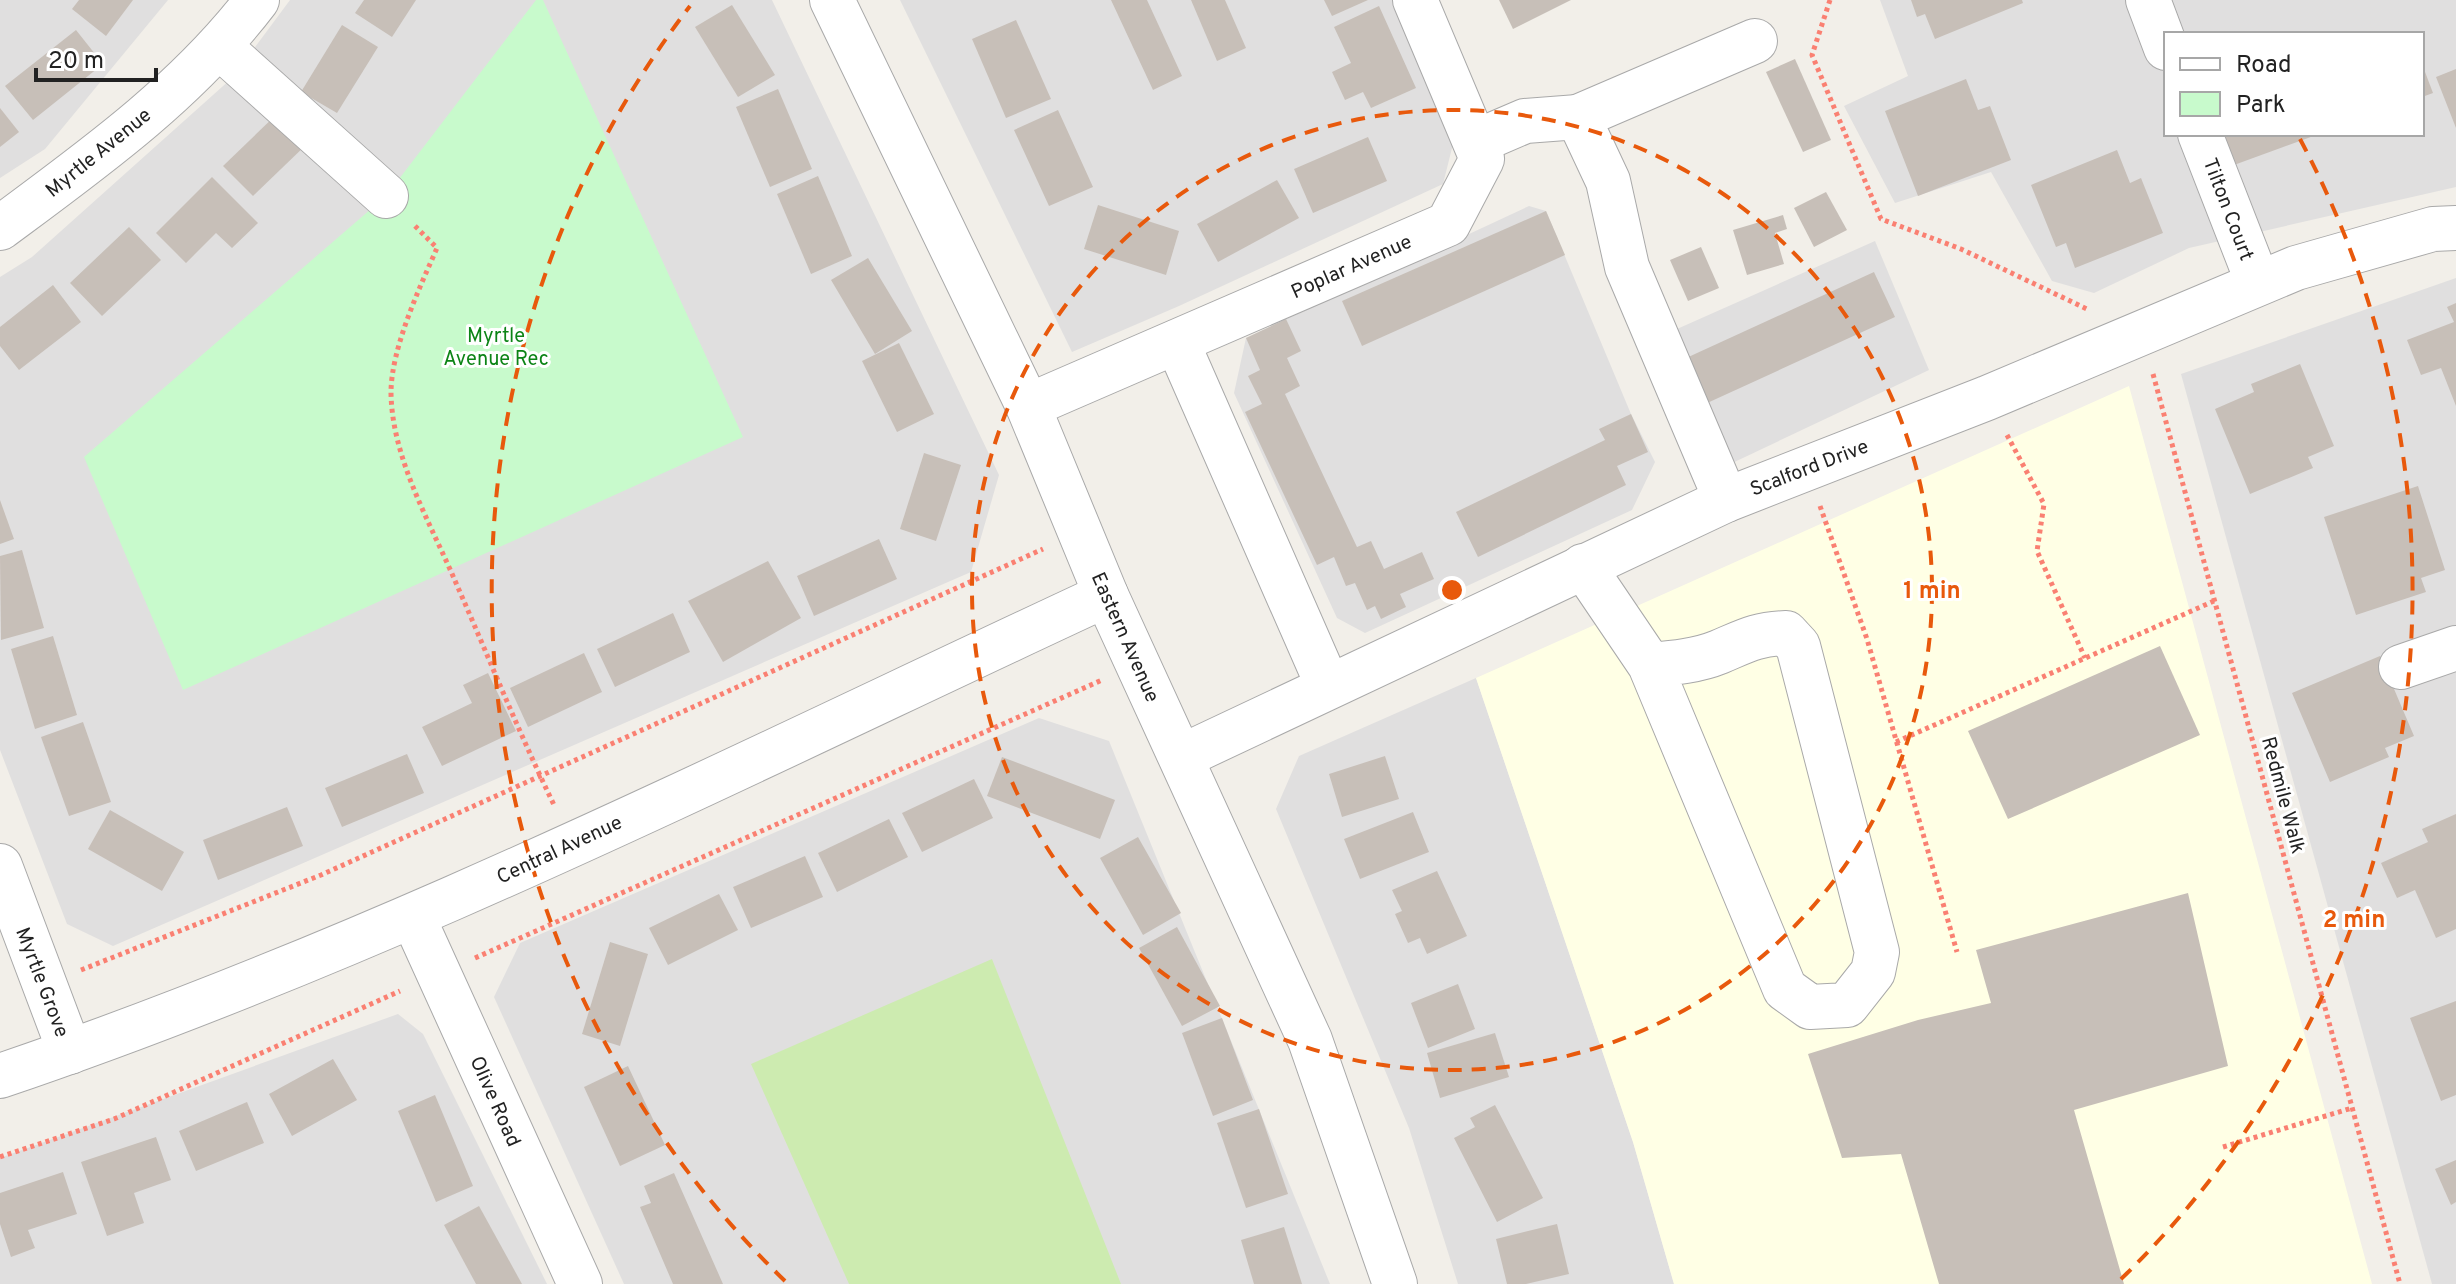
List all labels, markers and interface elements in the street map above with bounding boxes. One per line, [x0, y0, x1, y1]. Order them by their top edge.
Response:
scale bar [36, 32, 156, 82]
legend [2164, 32, 2424, 136]
text: 20 m [48, 47, 104, 77]
text: Road [2236, 51, 2292, 81]
text: Park [2236, 91, 2286, 121]
street label: Myrtle Avenue [41, 103, 158, 204]
street label: Tilton Court [2196, 155, 2259, 265]
street label: Poplar Avenue [1287, 230, 1416, 306]
park label: Myrtle Avenue Rec [443, 324, 549, 373]
street label: Scalford Drive [1747, 434, 1873, 503]
street label: Eastern Avenue [1084, 569, 1164, 707]
centre of rings [1438, 576, 1466, 604]
text: 1 min [1903, 577, 1961, 607]
street label: Redmile Walk [2254, 734, 2310, 857]
street label: Central Avenue [493, 810, 627, 891]
text: 2 min [2323, 906, 2385, 936]
street label: Myrtle Grove [8, 924, 74, 1041]
street label: Olive Road [463, 1052, 526, 1151]

